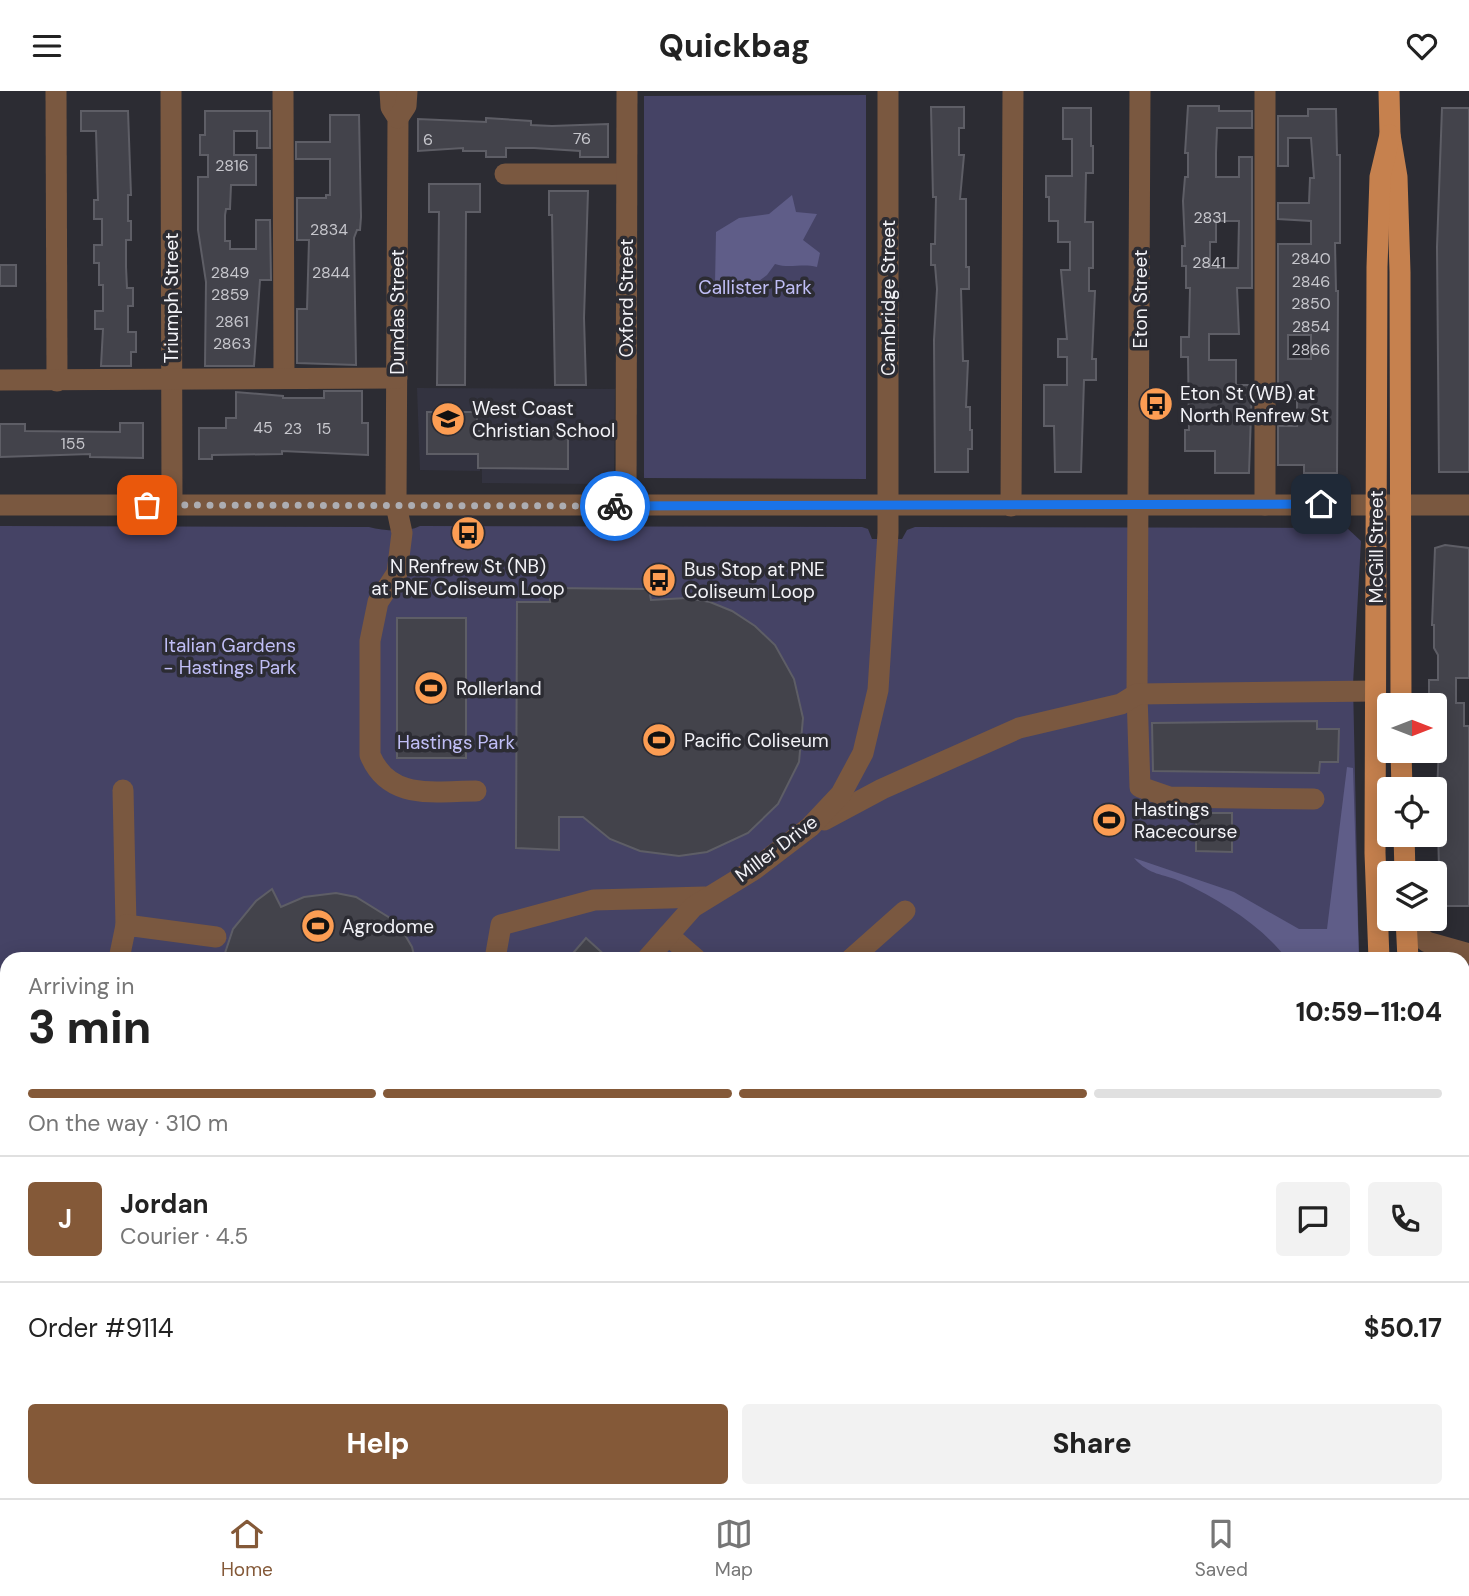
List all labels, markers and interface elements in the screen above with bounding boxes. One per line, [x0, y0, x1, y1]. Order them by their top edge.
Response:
text: Quickbag [659, 25, 810, 67]
icon: menu [28, 27, 66, 65]
icon: heart [1403, 27, 1441, 65]
house number: 76 [573, 128, 591, 149]
house number: 6 [423, 129, 433, 150]
house number: 2816 [215, 155, 249, 176]
house number: 2831 [1194, 207, 1226, 228]
house number: 2834 [310, 219, 348, 240]
street label: Cambridge Street [876, 220, 901, 376]
street label: Triumph Street [159, 233, 184, 363]
street label: Oxford Street [614, 239, 639, 357]
house number: 2840 [1291, 248, 1331, 269]
street label: Dundas Street [385, 249, 410, 375]
street label: Eton Street [1128, 250, 1153, 349]
house number: 2841 [1192, 252, 1226, 273]
house number: 2849 [211, 262, 249, 283]
house number: 2844 [312, 262, 350, 283]
house number: 2846 [1292, 271, 1330, 292]
park label: Callister Park [698, 275, 812, 300]
house number: 2859 [211, 284, 249, 305]
house number: 2850 [1291, 293, 1331, 314]
house number: 2861 [215, 311, 249, 332]
house number: 2854 [1292, 316, 1330, 337]
house number: 2863 [213, 333, 251, 354]
house number: 2866 [1292, 339, 1330, 360]
place label: Eton St (WB) at North Renfrew St [1180, 381, 1329, 428]
bus stop icon: Eton St (WB) at North Renfrew St [1137, 385, 1175, 423]
place label: West Coast Christian School [472, 396, 615, 443]
school or university icon: West Coast Christian School [429, 400, 467, 438]
house number: 45 [253, 417, 273, 438]
house number: 23 [284, 418, 302, 439]
house number: 15 [317, 418, 331, 439]
house number: 155 [61, 433, 85, 454]
courier [580, 471, 650, 541]
pin [1291, 474, 1351, 534]
pin [117, 475, 177, 535]
icon: home [1302, 485, 1340, 523]
icon: bag [128, 486, 166, 524]
icon: bike [596, 487, 634, 525]
street label: McGill Street [1364, 490, 1389, 604]
bus stop icon: N Renfrew St (NB) at PNE Coliseum Loop [449, 514, 487, 552]
place label: N Renfrew St (NB) at PNE Coliseum Loop [371, 554, 565, 601]
place label: Bus Stop at PNE Coliseum Loop [684, 557, 825, 604]
bus stop icon: Bus Stop at PNE Coliseum Loop [640, 561, 678, 599]
park label: Italian Gardens - Hastings Park [163, 633, 297, 680]
sports icon: Rollerland [412, 669, 450, 707]
place label: Rollerland [456, 676, 542, 701]
north arrow [1377, 693, 1447, 763]
map controls [1377, 693, 1447, 931]
sports icon: Pacific Coliseum [640, 721, 678, 759]
place label: Pacific Coliseum [684, 728, 829, 753]
park label: Hastings Park [397, 730, 515, 755]
button: locate [1377, 777, 1447, 847]
place label: Hastings Racecourse [1134, 797, 1237, 844]
sports icon: Hastings Racecourse [1090, 801, 1128, 839]
street label: Miller Drive [730, 809, 823, 888]
button: layers [1377, 861, 1447, 931]
sports icon: Agrodome [299, 907, 337, 945]
place label: Agrodome [342, 914, 434, 939]
text: Arriving in [28, 971, 134, 1001]
text: 10:59–11:04 [1296, 995, 1442, 1029]
text: 3 min [28, 997, 151, 1057]
text: On the way · 310 m [28, 1108, 228, 1138]
button: chat [1276, 1182, 1350, 1256]
button: phone [1368, 1182, 1442, 1256]
text: Jordan [120, 1187, 209, 1221]
text: J [58, 1202, 72, 1236]
text: Courier · 4.5 [120, 1221, 248, 1251]
text: Order #9114 [28, 1311, 174, 1345]
text: $50.17 [1364, 1311, 1442, 1345]
button: Help [28, 1404, 728, 1484]
button: Share [742, 1404, 1442, 1484]
tab: Home [221, 1515, 273, 1582]
tab: Map [715, 1515, 753, 1582]
tab: Saved [1195, 1515, 1248, 1582]

